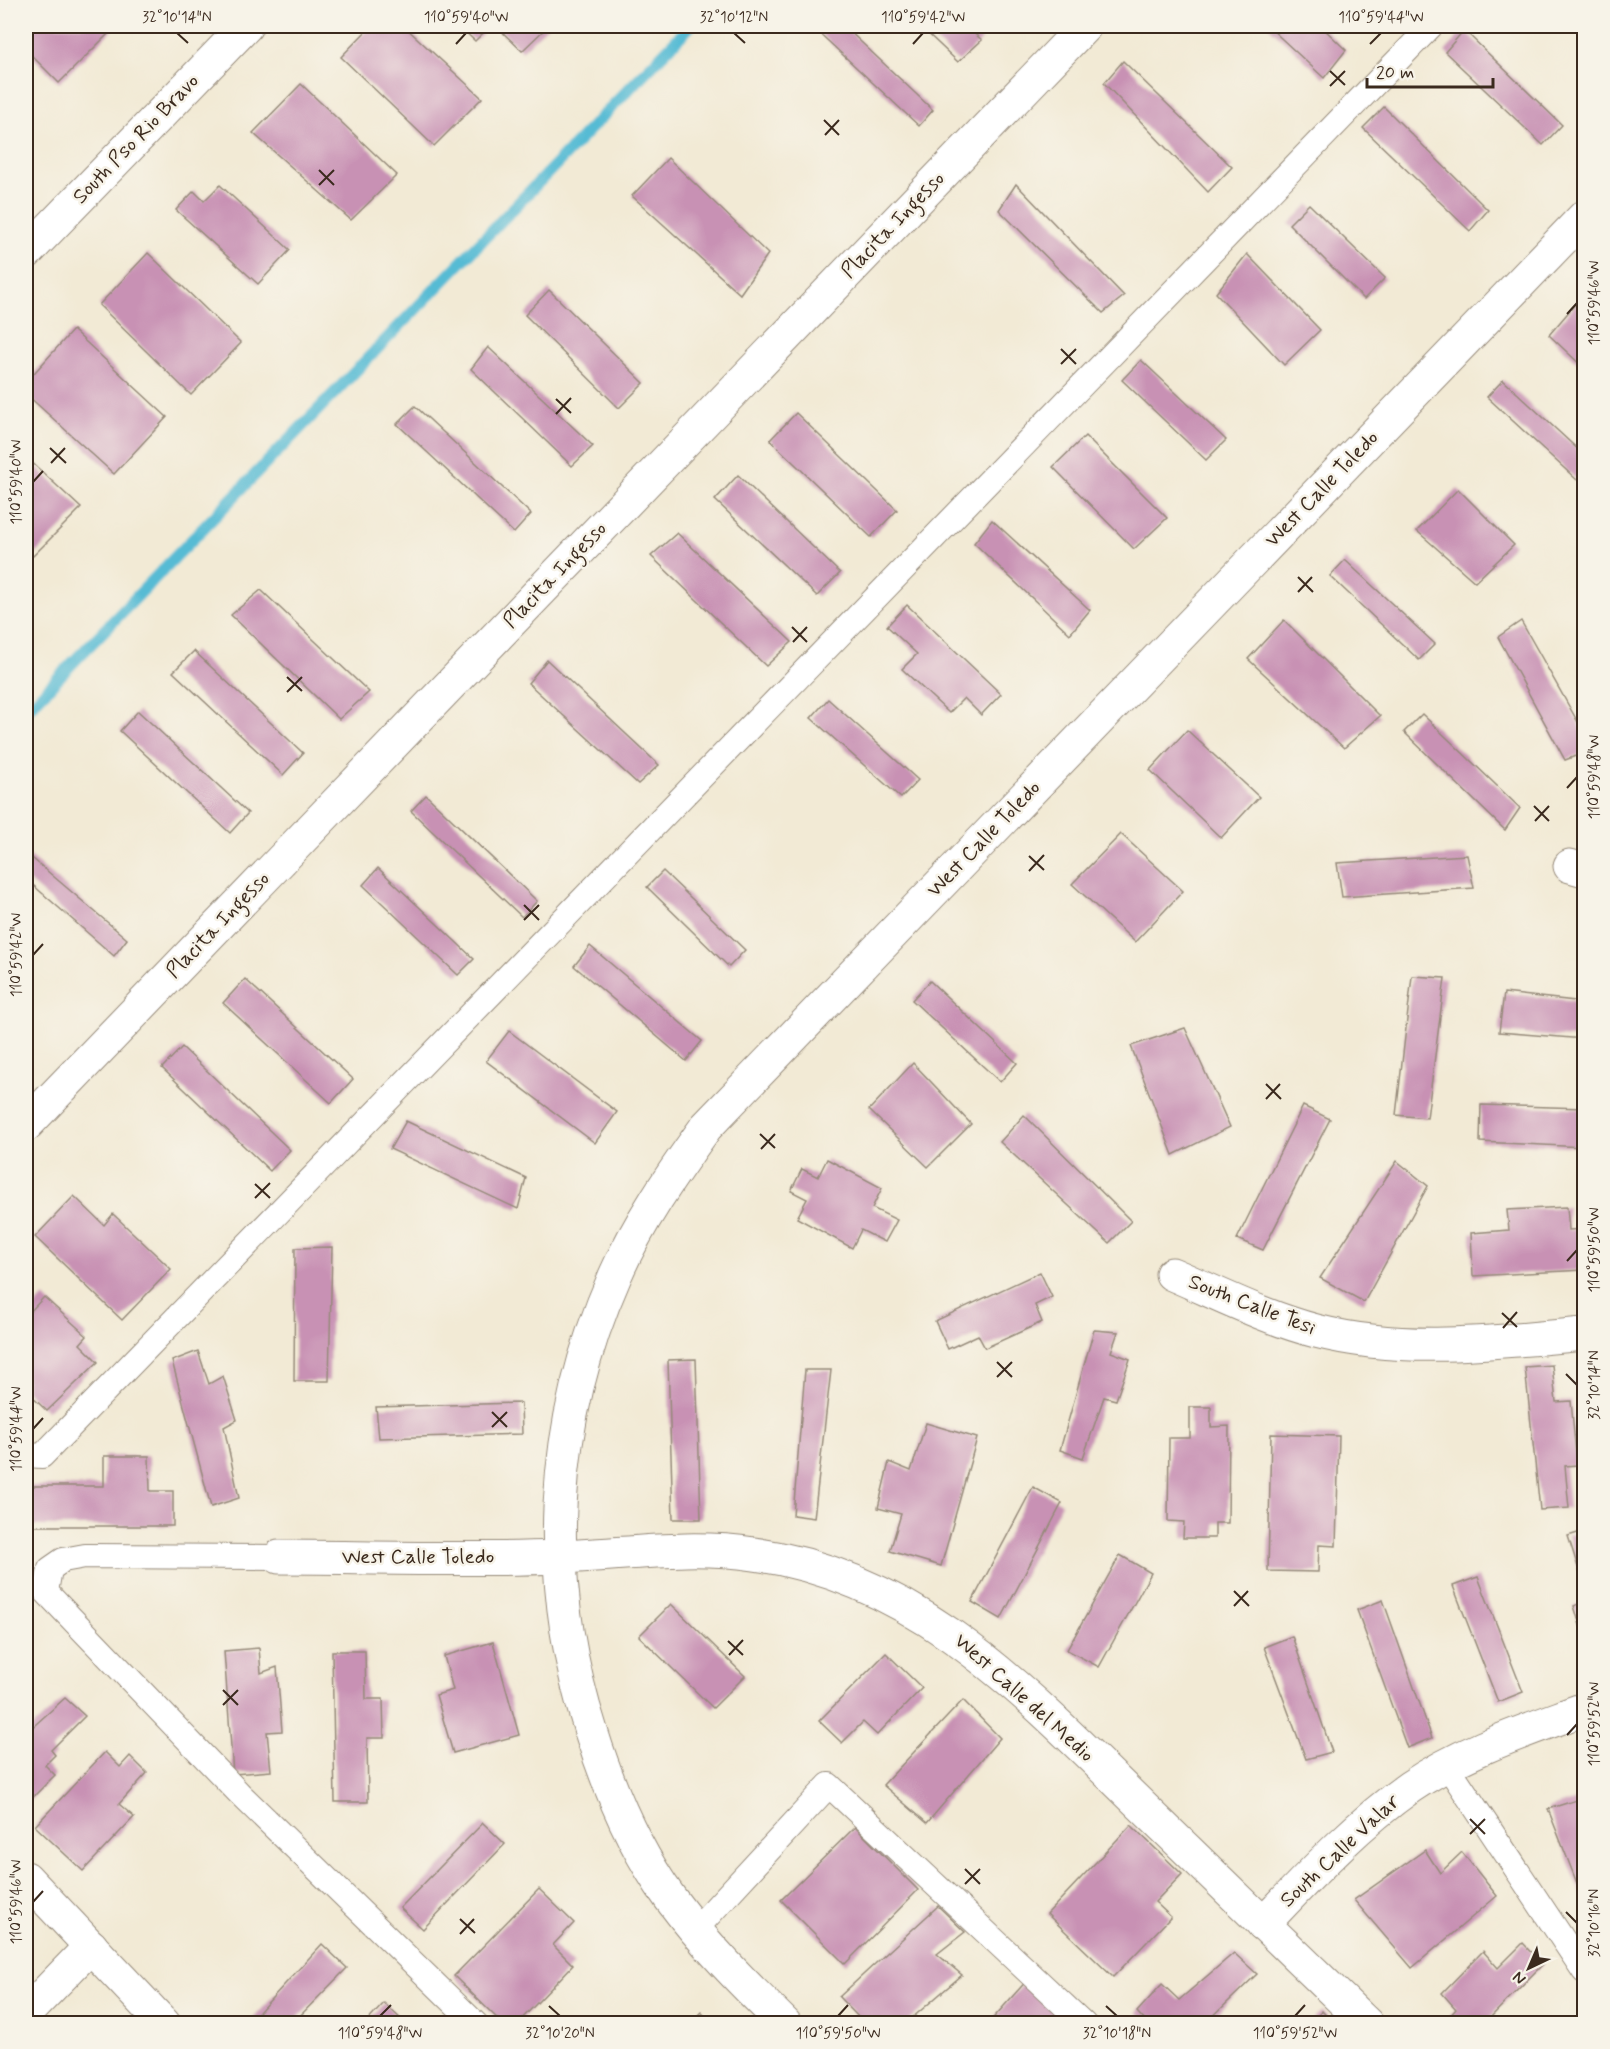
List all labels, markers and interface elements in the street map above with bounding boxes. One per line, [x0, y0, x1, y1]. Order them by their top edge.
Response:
text: 32°10'14"N [142, 8, 212, 28]
text: 110°59'40"W [424, 8, 508, 28]
text: 32°10'12"N [700, 8, 768, 28]
text: 110°59'42"W [881, 8, 965, 28]
text: 110°59'44"W [1338, 8, 1424, 28]
scale bar [1367, 51, 1493, 89]
text: 20 m [1376, 61, 1414, 85]
street label: South Pso Rio Bravo [66, 68, 206, 210]
street label: Placita Ingesso [835, 165, 953, 286]
text: 110°59'46"W [1585, 261, 1605, 345]
street label: West Calle Toledo [1259, 424, 1385, 554]
text: 110°59'40"W [7, 440, 27, 524]
street label: Placita Ingesso [497, 515, 615, 636]
text: 110°59'48"W [1585, 735, 1605, 819]
street label: West Calle Toledo [921, 774, 1047, 904]
street label: Placita Ingesso [160, 865, 278, 986]
text: 110°59'42"W [7, 913, 27, 997]
text: 110°59'50"W [1585, 1207, 1605, 1293]
street label: South Calle Tesi [1184, 1268, 1320, 1342]
text: 32°10'14"N [1585, 1350, 1605, 1420]
text: 110°59'44"W [7, 1386, 27, 1472]
street label: West Calle Toledo [342, 1543, 494, 1571]
street label: West Calle del Medio [948, 1627, 1100, 1769]
text: 110°59'52"W [1585, 1682, 1605, 1766]
street label: South Calle Valar [1274, 1788, 1406, 1914]
text: 110°59'46"W [7, 1860, 27, 1944]
text: 32°10'16"N [1585, 1889, 1605, 1957]
north arrow [1499, 1938, 1559, 1998]
text: N [1508, 1966, 1531, 1989]
text: 110°59'48"W [338, 2024, 422, 2044]
text: 32°10'20"N [525, 2024, 595, 2044]
text: 110°59'50"W [795, 2024, 881, 2044]
text: 32°10'18"N [1083, 2024, 1151, 2044]
text: 110°59'52"W [1253, 2024, 1337, 2044]

